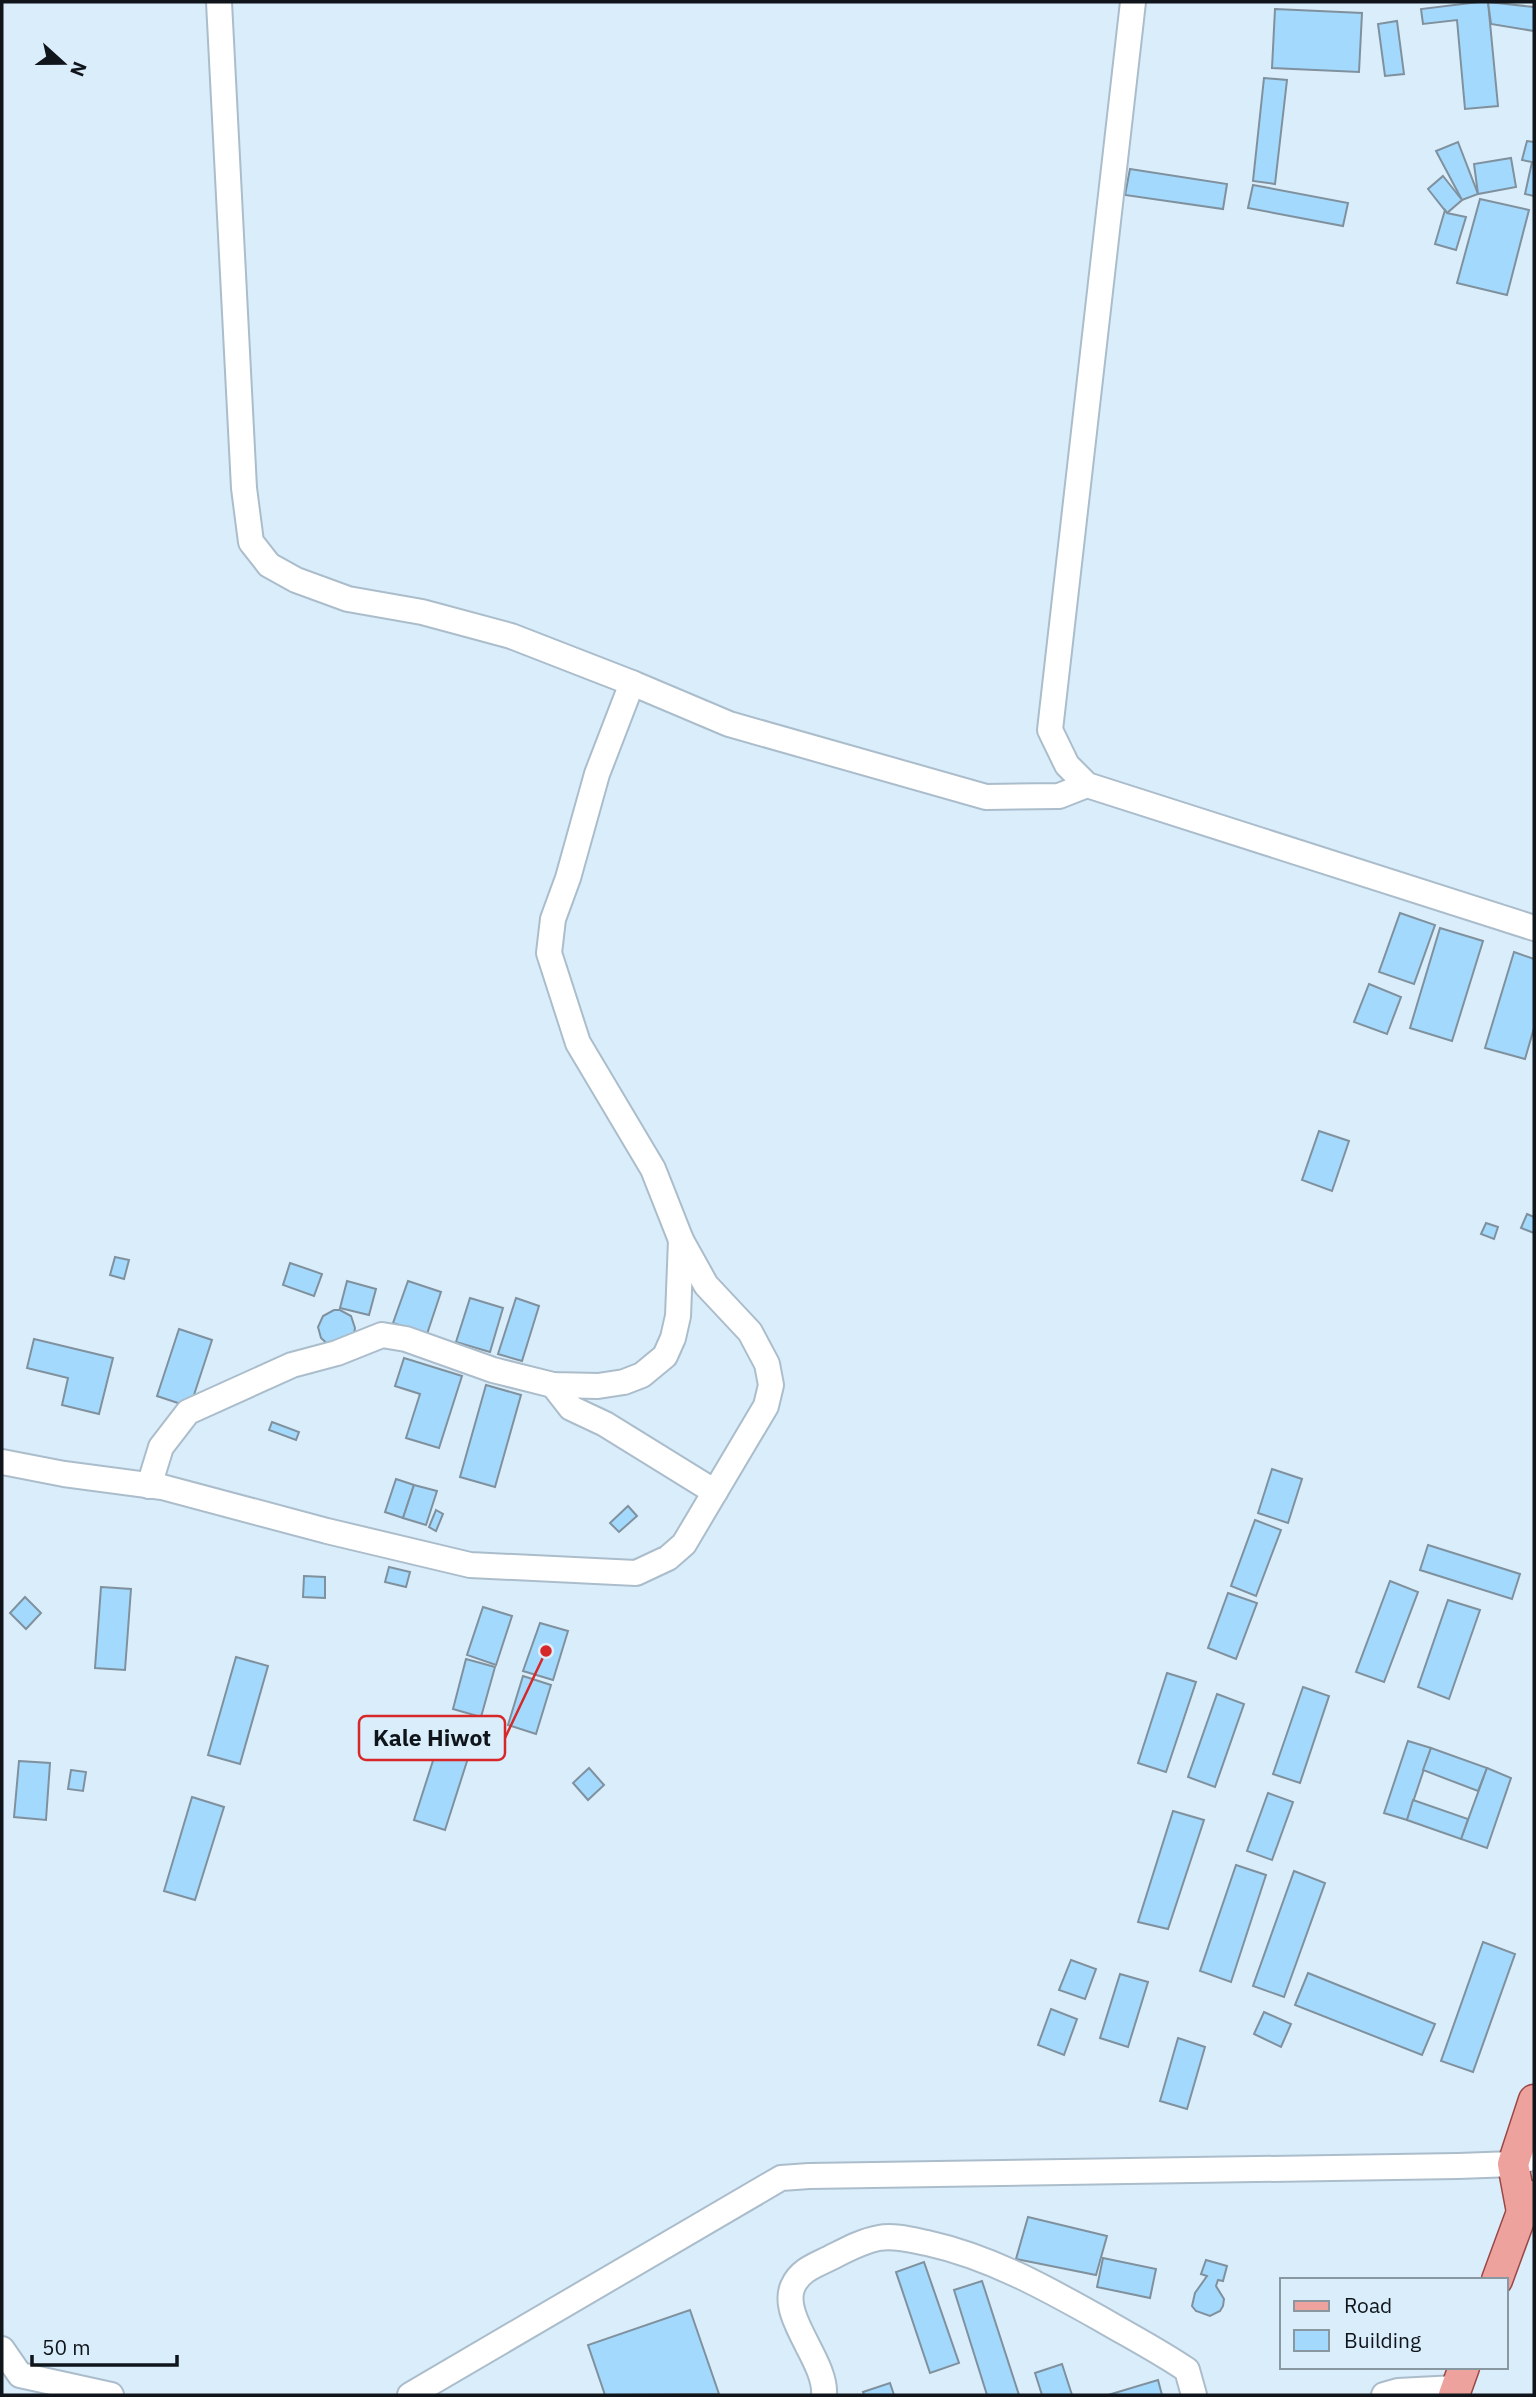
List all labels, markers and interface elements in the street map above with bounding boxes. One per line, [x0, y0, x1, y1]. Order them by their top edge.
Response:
north arrow [28, 28, 98, 98]
text: N [65, 58, 93, 80]
callout: Kale Hiwot [359, 1716, 505, 1760]
text: Kale Hiwot [373, 1722, 491, 1752]
legend [1280, 2278, 1508, 2369]
text: Road [1344, 2291, 1392, 2319]
scale bar [32, 2324, 177, 2368]
text: Building [1344, 2326, 1421, 2354]
text: 50 m [42, 2333, 91, 2361]

